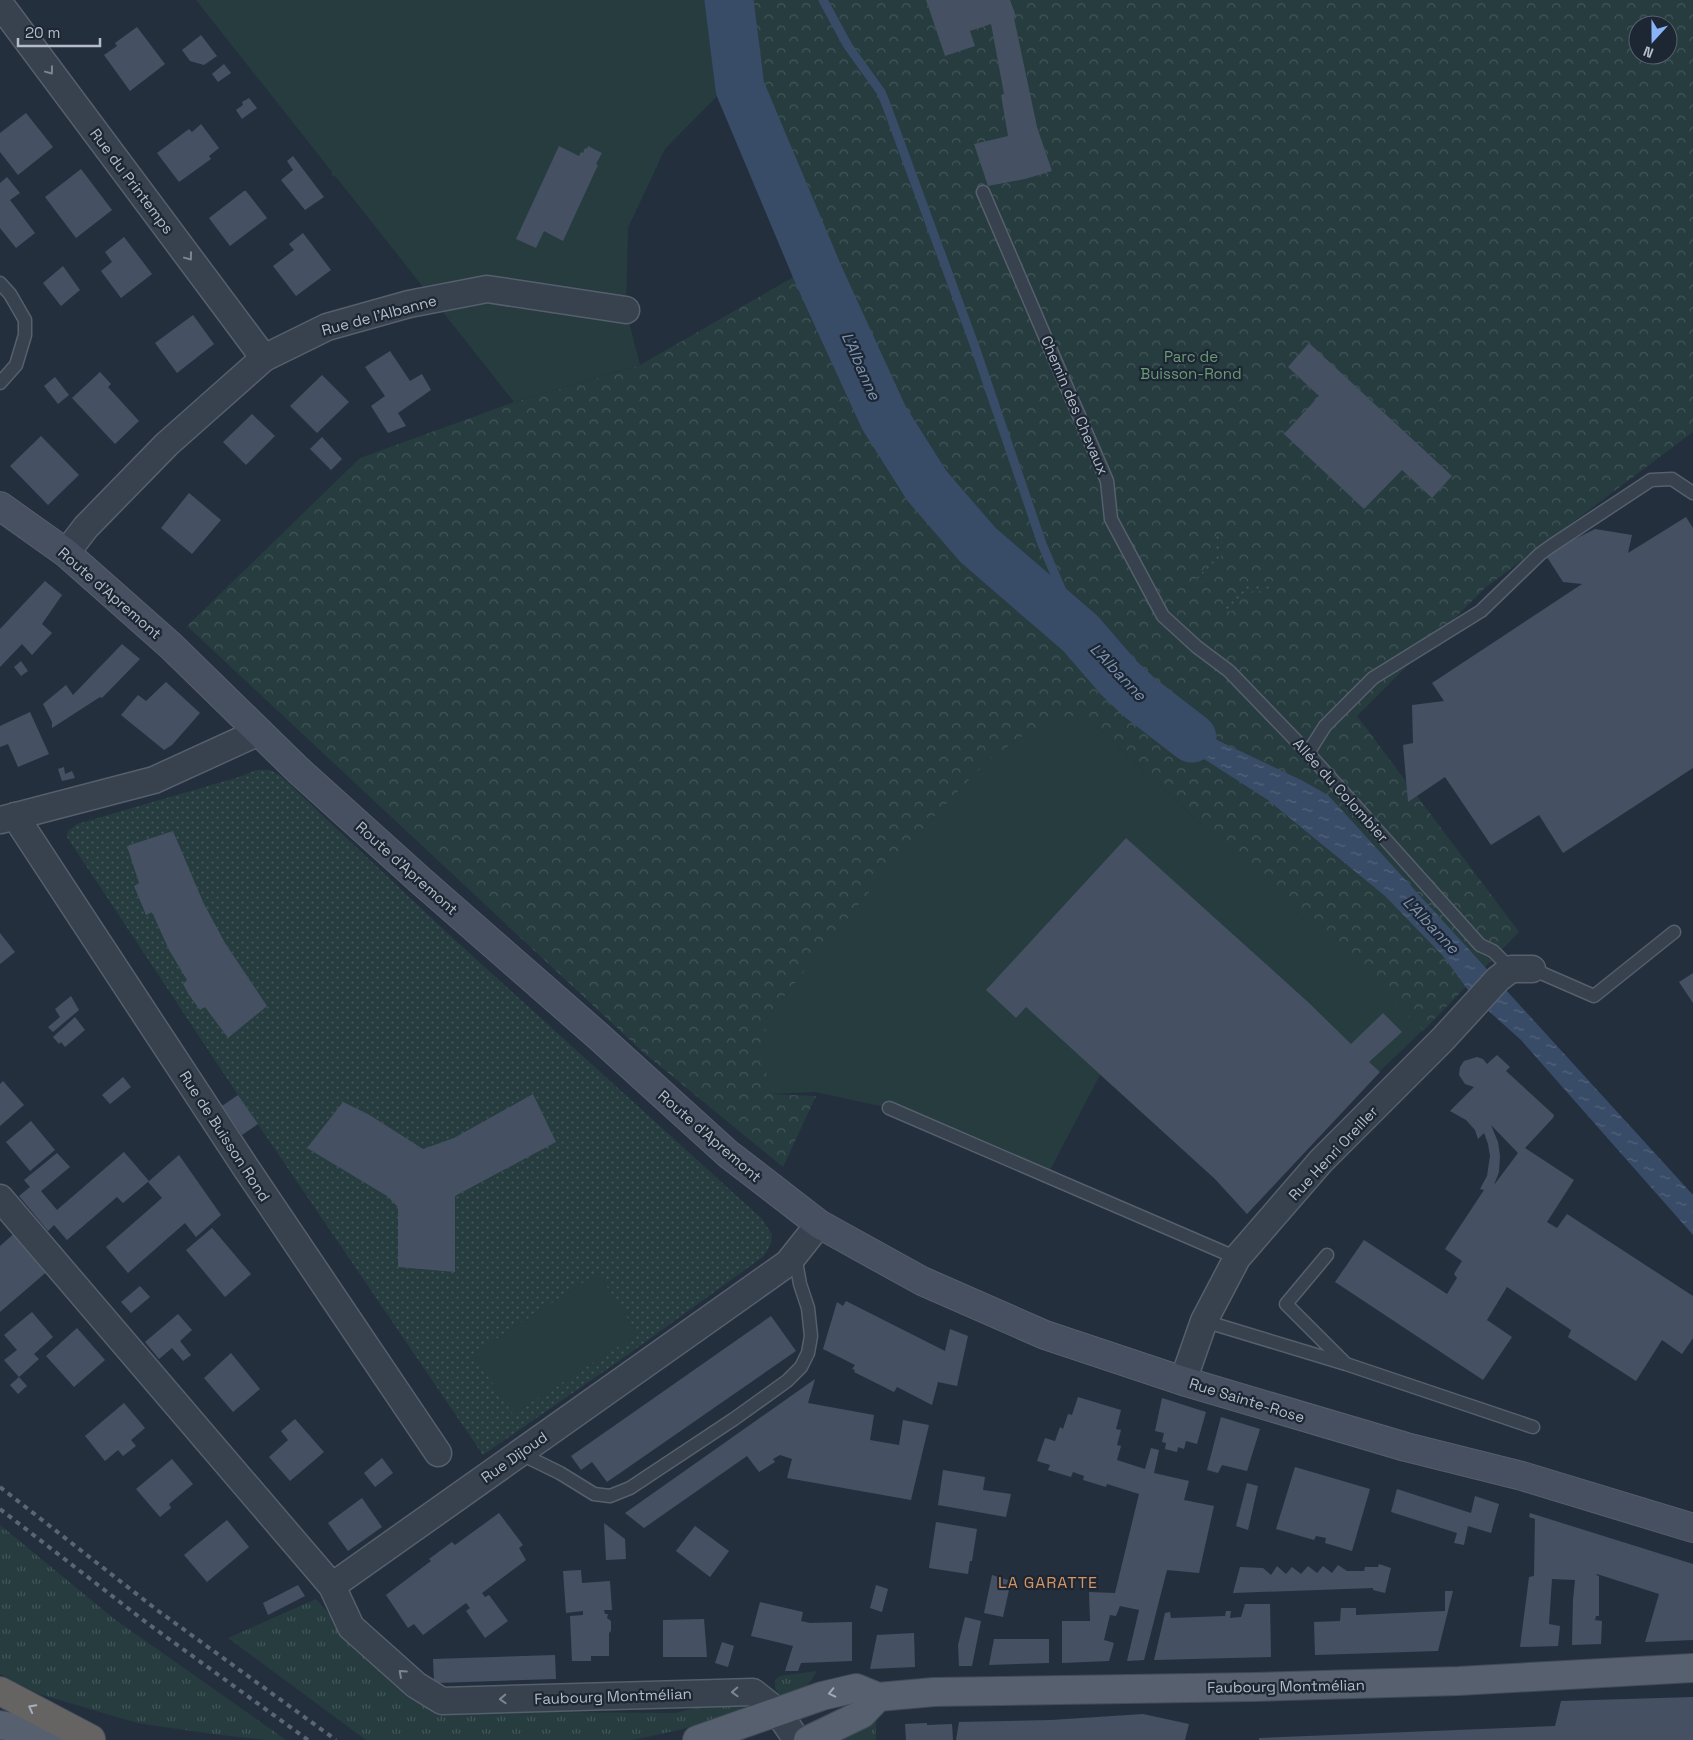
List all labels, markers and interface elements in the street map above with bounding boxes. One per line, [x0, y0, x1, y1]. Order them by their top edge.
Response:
scale bar [18, 15, 100, 47]
north arrow [1628, 15, 1678, 65]
text: 20 m [25, 23, 60, 42]
text: N [1641, 42, 1656, 62]
one-way arrow [44, 65, 53, 75]
street label: Rue du Printemps [86, 124, 178, 238]
one-way arrow [183, 251, 192, 261]
street label: Rue de l'Albanne [319, 290, 439, 340]
water label: L'Albanne [837, 329, 886, 404]
street label: Chemin des Chevaux [1037, 333, 1113, 478]
park label: Parc de Buisson-Rond [1140, 347, 1242, 383]
street label: Route d'Apremont [54, 543, 166, 643]
water label: L'Albanne [1085, 639, 1151, 706]
street label: Allée du Colombier [1289, 734, 1393, 846]
street label: Route d'Apremont [352, 817, 462, 919]
water label: L'Albanne [1398, 892, 1464, 959]
street label: Rue de Buisson Rond [176, 1067, 274, 1205]
street label: Route d'Apremont [654, 1086, 766, 1186]
street label: Rue Henri Oreiller [1284, 1102, 1382, 1204]
street label: Rue Sainte-Rose [1187, 1373, 1307, 1427]
street label: Rue Dijoud [477, 1427, 551, 1487]
district label: LA GARATTE [998, 1572, 1098, 1593]
one-way arrow [399, 1669, 408, 1678]
street label: Faubourg Montmélian [1207, 1675, 1365, 1697]
street label: Faubourg Montmélian [534, 1684, 692, 1708]
one-way arrow [731, 1687, 739, 1698]
one-way arrow [827, 1687, 836, 1698]
one-way arrow [499, 1694, 506, 1704]
one-way arrow [29, 1704, 38, 1714]

